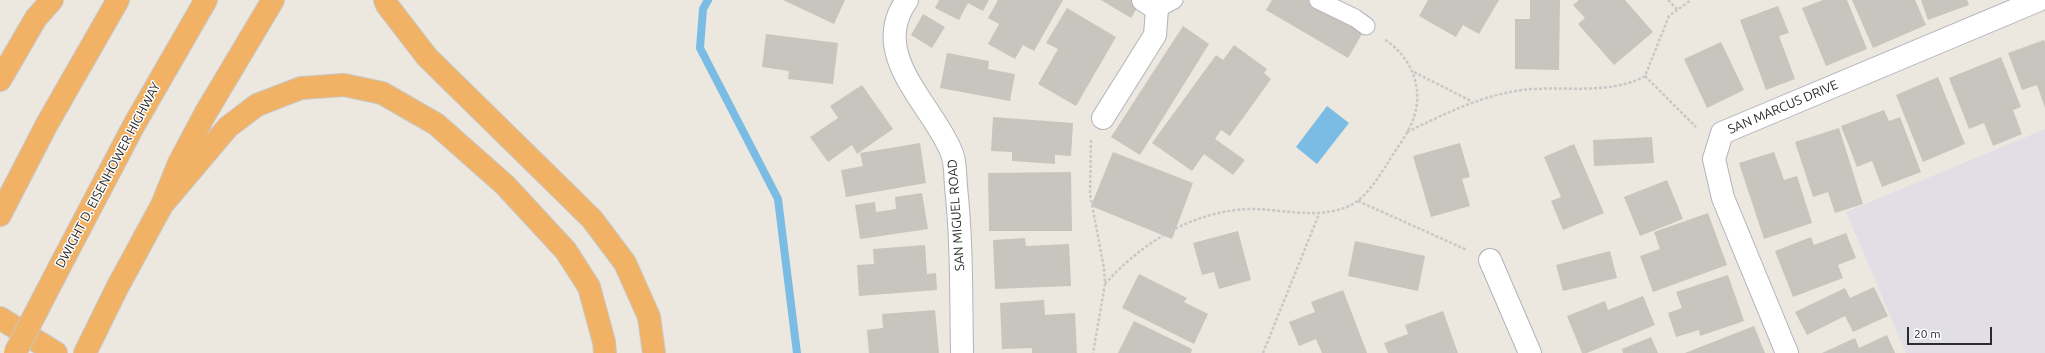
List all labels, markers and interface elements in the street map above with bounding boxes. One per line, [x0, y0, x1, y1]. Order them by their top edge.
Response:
street label: SAN MARCUS DRIVE [1726, 77, 1840, 137]
street label: DWIGHT D. EISENHOWER HIGHWAY [52, 80, 164, 270]
street label: SAN MIGUEL ROAD [944, 158, 968, 272]
scale bar [1909, 319, 1994, 345]
text: 20 m [1914, 327, 1941, 340]

